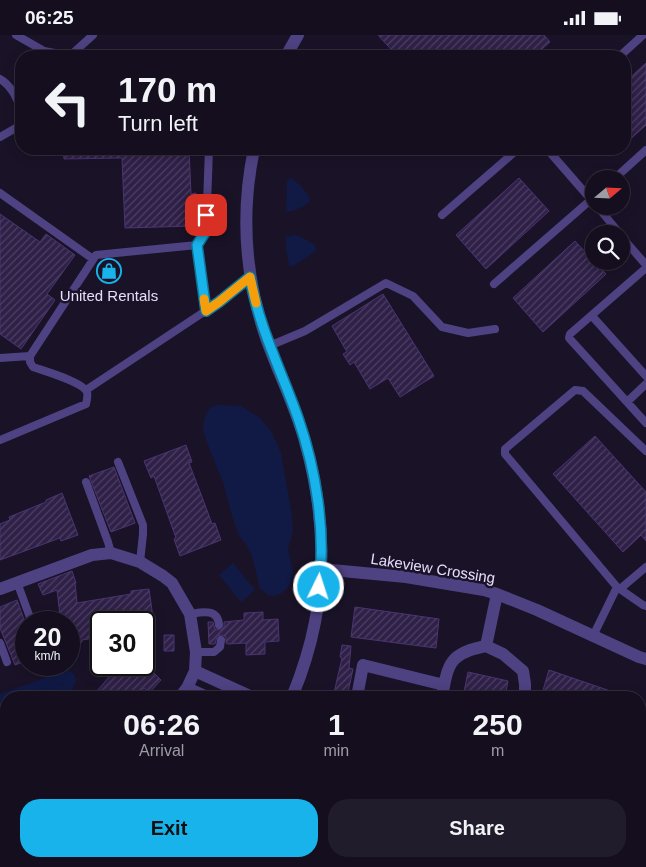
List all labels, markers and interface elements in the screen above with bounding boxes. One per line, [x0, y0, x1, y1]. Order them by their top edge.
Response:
text: 06:25 [25, 7, 74, 28]
icon: left [35, 70, 100, 135]
text: 170 m [118, 70, 217, 109]
text: Turn left [118, 111, 198, 136]
north arrow [585, 170, 630, 215]
map controls [585, 170, 630, 270]
pin [185, 194, 227, 236]
icon: arrive [192, 201, 220, 229]
button: search [585, 225, 630, 270]
shop icon: United Rentals [96, 258, 122, 284]
place label: United Rentals [60, 287, 158, 304]
street label: Lakeview Crossing [369, 550, 497, 586]
position arrow [292, 560, 344, 612]
speed limit sign: 30 [90, 611, 155, 676]
text: 20 [34, 623, 61, 651]
text: km/h [34, 649, 61, 663]
text: 06:26 [123, 708, 200, 741]
text: 1 [328, 708, 345, 741]
text: 250 [473, 708, 523, 741]
text: Arrival [139, 742, 184, 759]
text: min [323, 742, 349, 759]
text: m [491, 742, 504, 759]
button: Exit [20, 799, 318, 857]
button: Share [328, 799, 626, 857]

